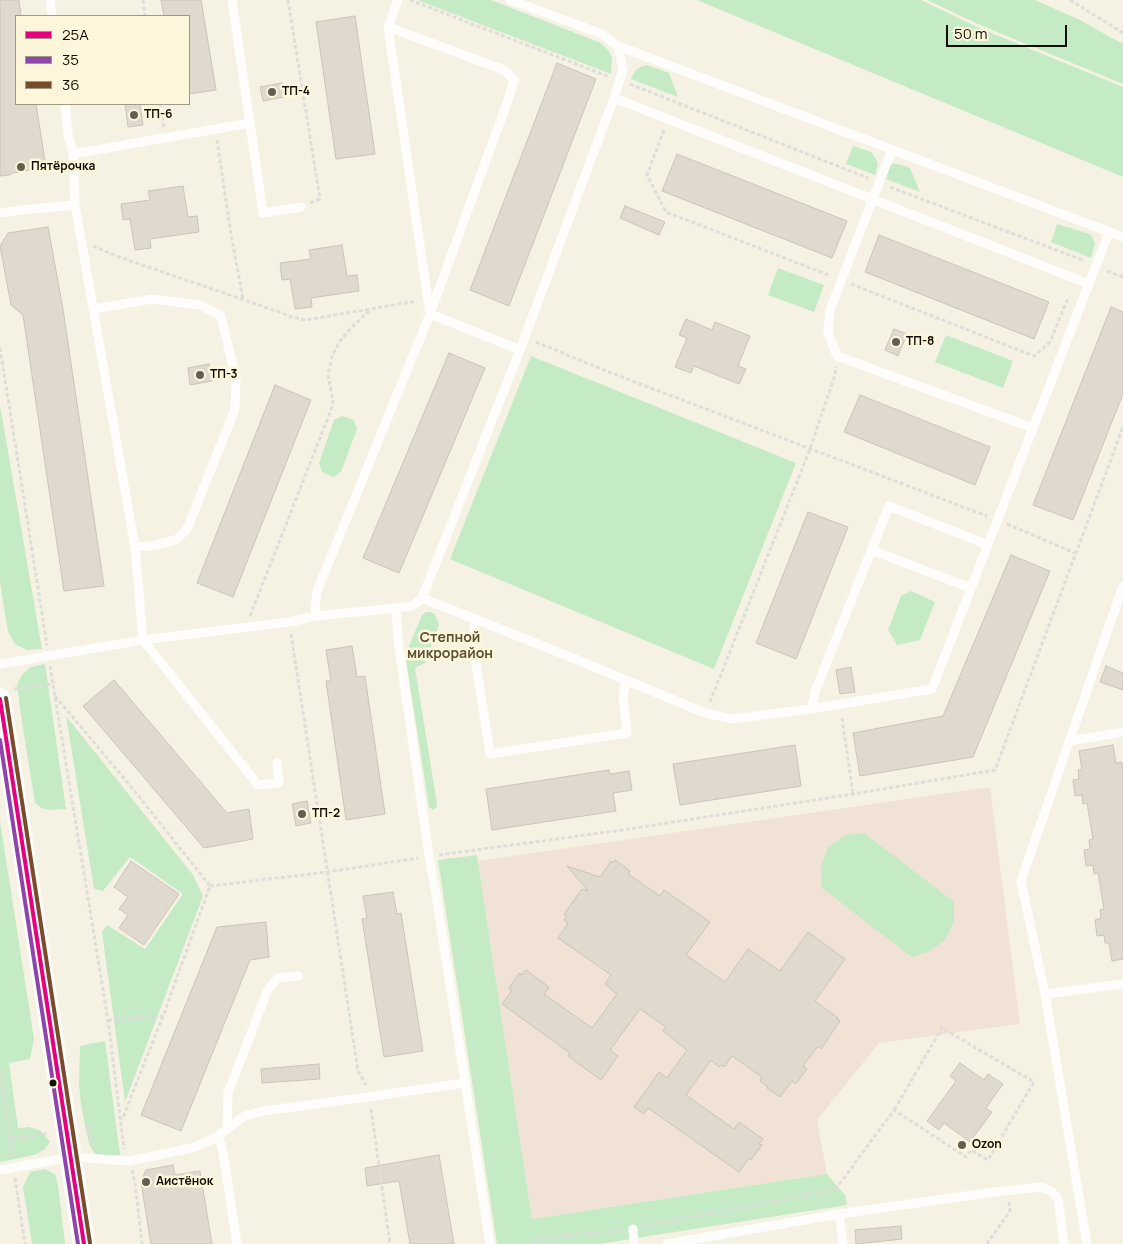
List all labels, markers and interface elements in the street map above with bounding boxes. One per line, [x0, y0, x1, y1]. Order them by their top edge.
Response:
legend [15, 15, 190, 105]
scale bar [948, 15, 1069, 47]
text: 50 m [954, 23, 988, 44]
text: 25А [62, 24, 89, 45]
text: 35 [62, 49, 79, 70]
text: 36 [62, 74, 80, 95]
place label: ТП-4 [282, 85, 310, 99]
marker: ТП-4 [266, 86, 278, 98]
place label: ТП-6 [144, 108, 172, 122]
marker: ТП-6 [128, 109, 140, 121]
place label: Пятёрочка [31, 160, 95, 174]
marker: Пятёрочка [15, 161, 27, 173]
place label: ТП-8 [906, 335, 934, 349]
marker: ТП-8 [890, 336, 902, 348]
place label: ТП-3 [210, 368, 237, 382]
marker: ТП-3 [194, 369, 206, 381]
district label: Степной микрорайон [407, 630, 493, 662]
place label: ТП-2 [312, 807, 340, 821]
marker: ТП-2 [296, 808, 308, 820]
unlabelled marker [48, 1078, 58, 1088]
place label: Ozon [972, 1138, 1002, 1152]
marker: Ozon [956, 1139, 968, 1151]
place label: Аистёнок [156, 1175, 213, 1189]
marker: Аистёнок [140, 1176, 152, 1188]

